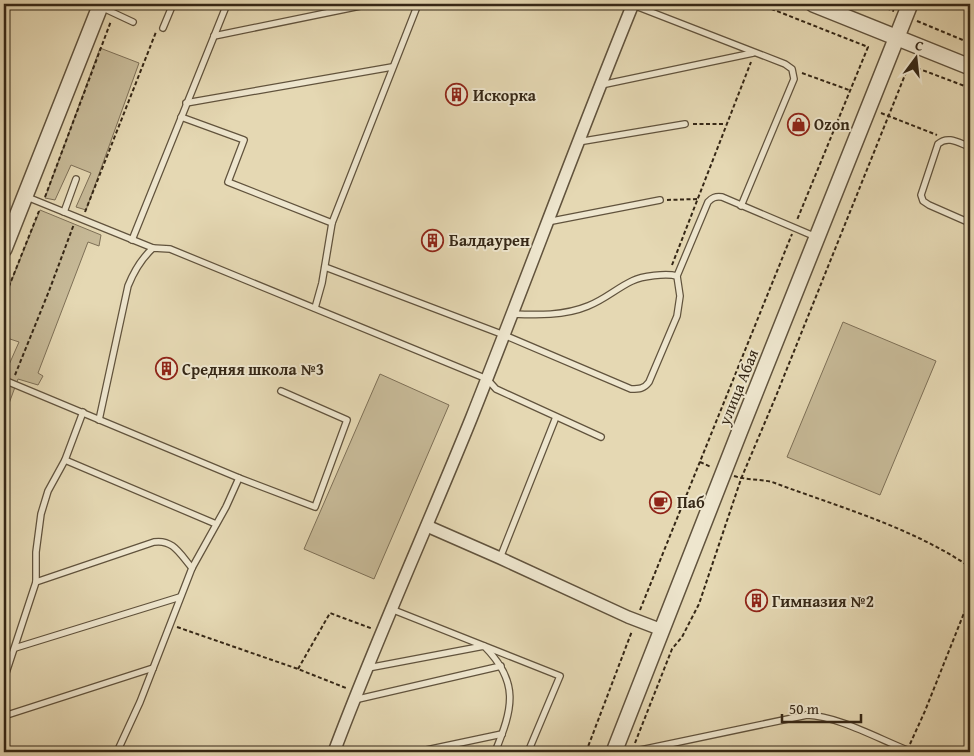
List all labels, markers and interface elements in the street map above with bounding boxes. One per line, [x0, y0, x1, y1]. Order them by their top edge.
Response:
north arrow [892, 32, 942, 82]
text: С [913, 35, 926, 56]
building icon: Искоркa [445, 83, 469, 107]
place label: Искоркa [473, 83, 537, 107]
shop icon: Ozon [786, 112, 810, 136]
place label: Ozon [814, 112, 850, 136]
building icon: Балдаурен [421, 228, 445, 252]
place label: Балдаурен [449, 228, 530, 252]
street label: улица Абая [711, 345, 764, 430]
building icon: Средняя школа №3 [154, 357, 178, 381]
place label: Средняя школа №3 [182, 357, 324, 381]
cafe icon: Паб [649, 490, 673, 514]
place label: Паб [677, 490, 705, 514]
building icon: Гимназия №2 [744, 589, 768, 613]
place label: Гимназия №2 [772, 589, 874, 613]
scale bar [782, 691, 860, 723]
text: 50 m [789, 698, 820, 719]

